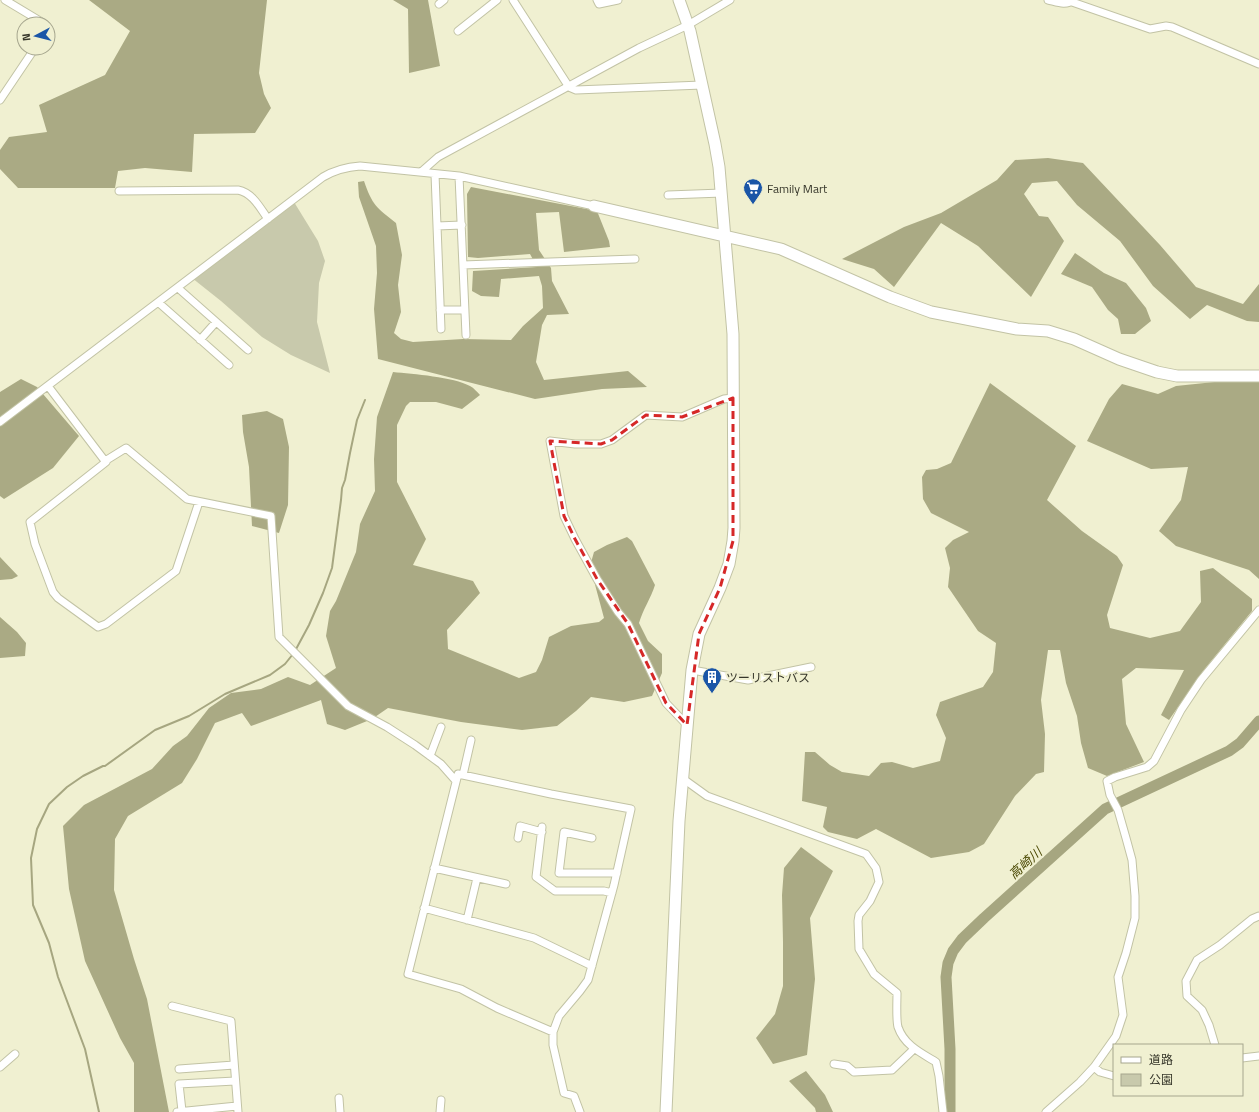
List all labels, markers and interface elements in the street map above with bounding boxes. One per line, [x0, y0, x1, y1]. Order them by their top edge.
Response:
north arrow [16, 16, 56, 56]
text: N [18, 32, 34, 42]
supermarket icon: Family Mart [742, 177, 764, 205]
place label: Family Mart [767, 179, 828, 198]
building icon: ツーリストバス [701, 666, 723, 694]
place label: ツーリストバス [726, 668, 810, 687]
water label: 高崎川 [1004, 841, 1048, 883]
legend [1113, 1044, 1243, 1096]
text: 道路 [1149, 1050, 1173, 1069]
text: 公園 [1149, 1070, 1173, 1089]

